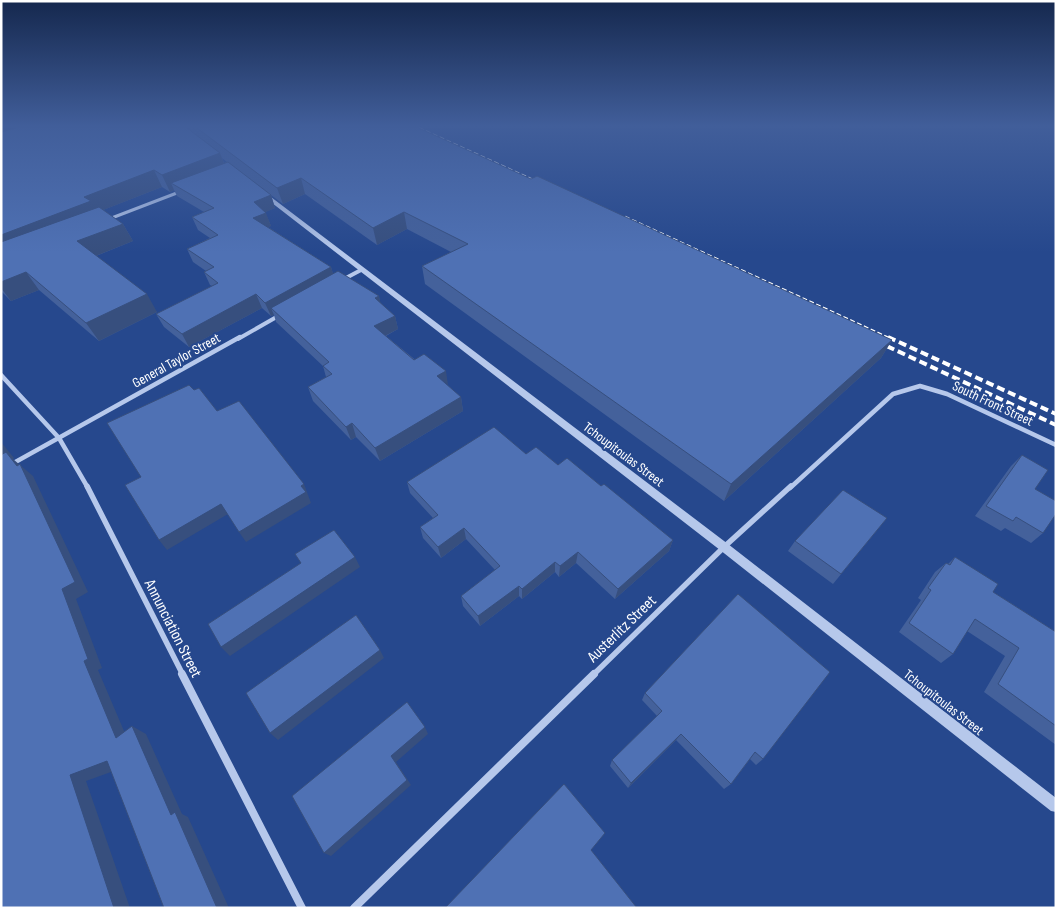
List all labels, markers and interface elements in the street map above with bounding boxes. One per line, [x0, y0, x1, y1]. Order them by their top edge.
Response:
street label: General Taylor Street [129, 329, 223, 392]
street label: South Front Street [950, 377, 1036, 430]
street label: Tchoupitoulas Street [580, 418, 668, 490]
street label: Annunciation Street [139, 576, 206, 681]
street label: Austerlitz Street [583, 591, 661, 667]
street label: Tchoupitoulas Street [900, 666, 987, 739]

